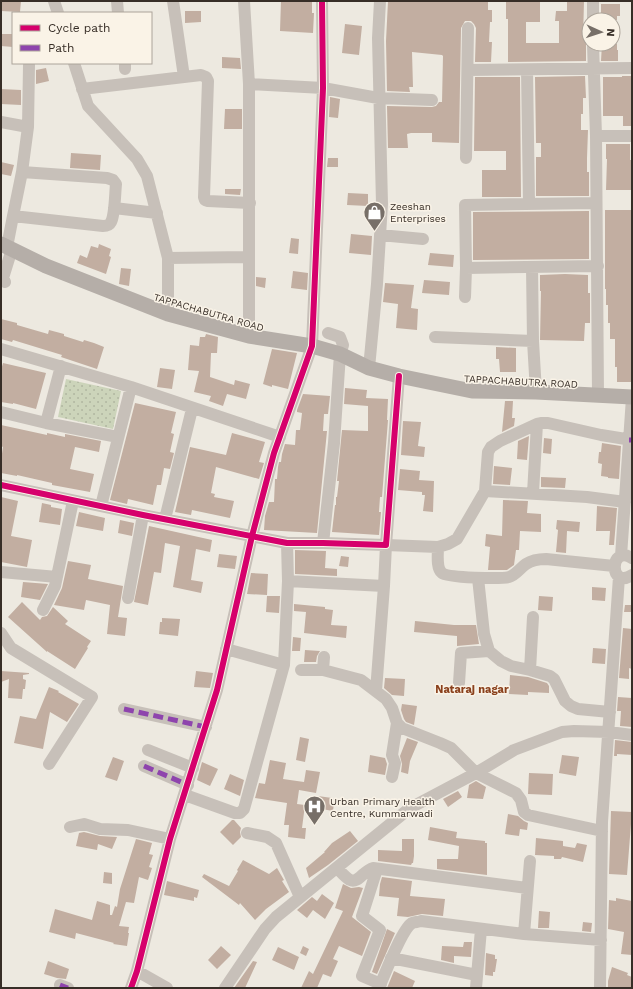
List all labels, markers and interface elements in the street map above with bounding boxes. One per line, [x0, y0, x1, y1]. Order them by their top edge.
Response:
legend [12, 12, 152, 64]
north arrow [581, 12, 621, 52]
text: Cycle path [48, 21, 110, 35]
text: N [604, 28, 617, 37]
text: Path [48, 41, 74, 55]
shop icon: Zeeshan Enterprises [361, 199, 387, 232]
place label: Zeeshan Enterprises [390, 201, 446, 224]
street label: TAPPACHABUTRA ROAD [152, 291, 265, 334]
street label: TAPPACHABUTRA ROAD [464, 373, 578, 390]
district label: Nataraj nagar [435, 683, 509, 696]
hospital icon: Urban Primary Health Centre, Kummarwadi [301, 794, 327, 827]
place label: Urban Primary Health Centre, Kummarwadi [330, 796, 435, 819]

